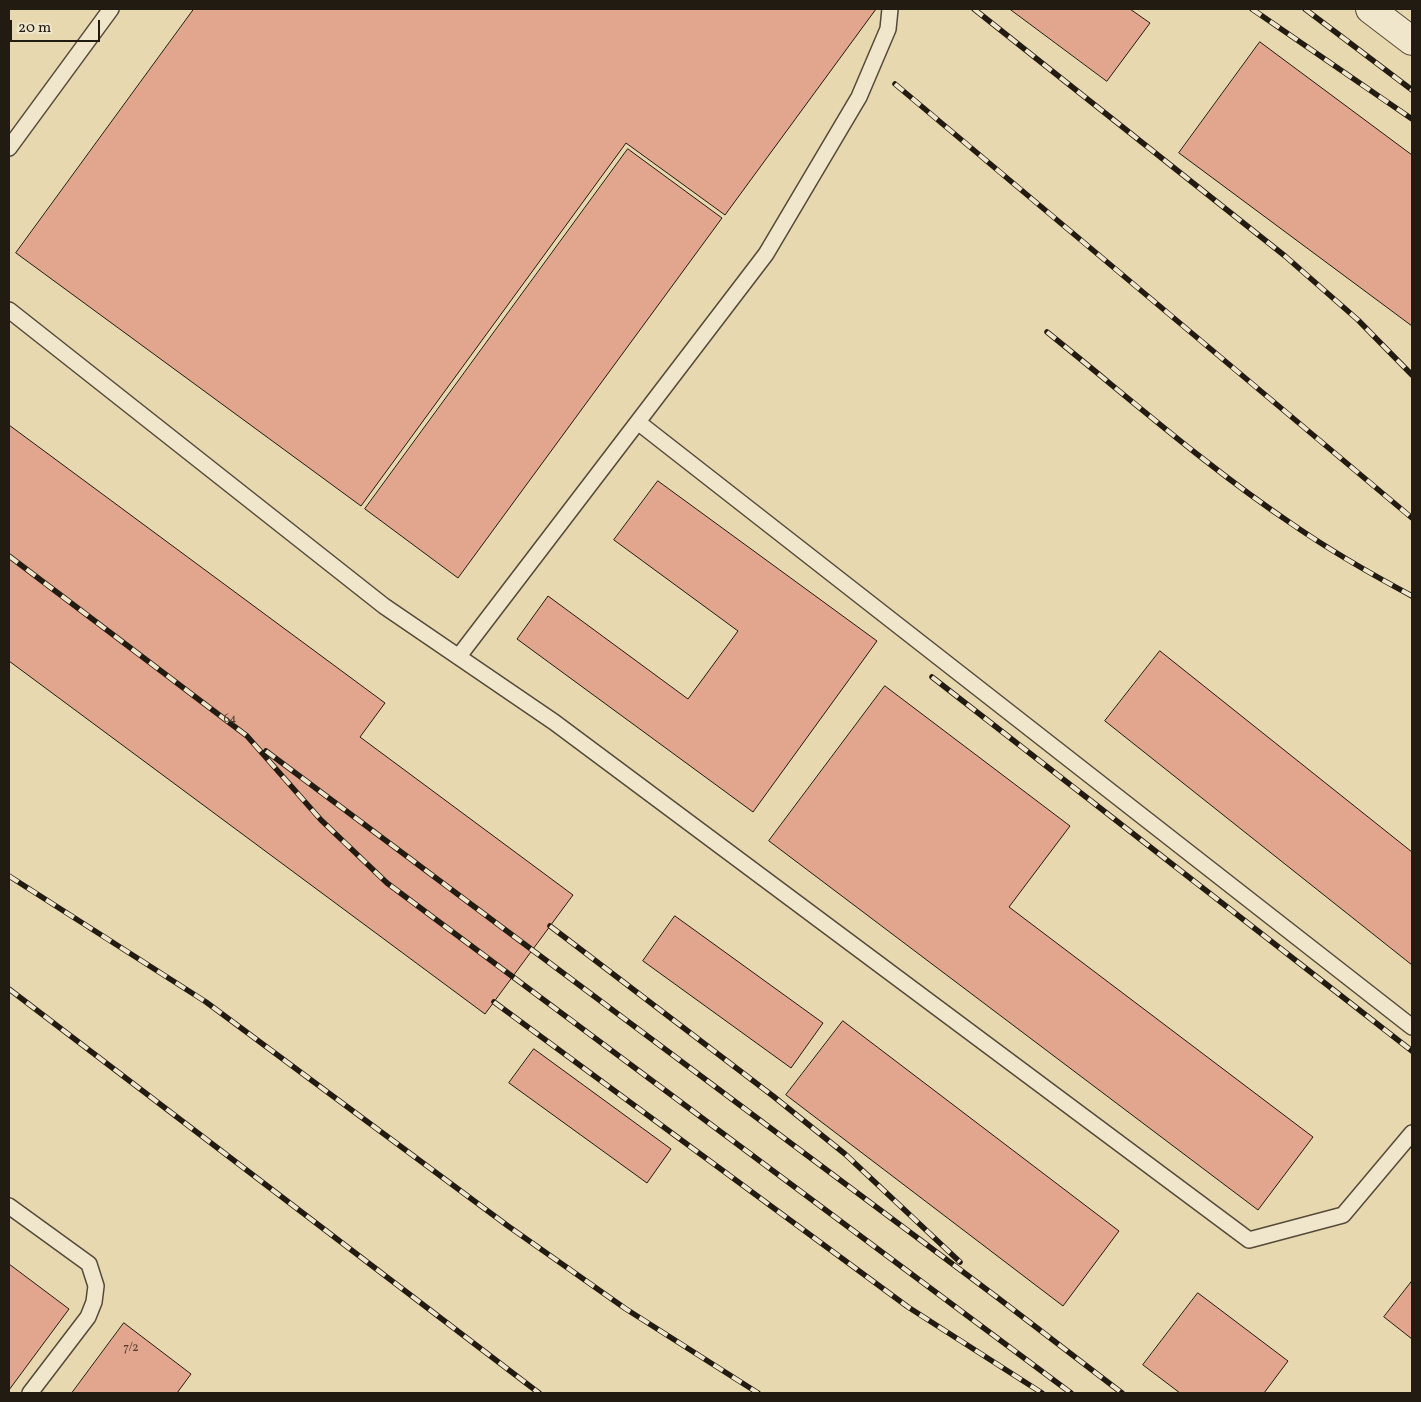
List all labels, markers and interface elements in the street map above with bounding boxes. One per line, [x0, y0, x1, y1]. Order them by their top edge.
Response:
scale bar [12, 10, 102, 42]
text: 20 m [18, 18, 51, 39]
house number: 64 [224, 713, 236, 727]
house number: 7/2 [123, 1342, 139, 1356]

